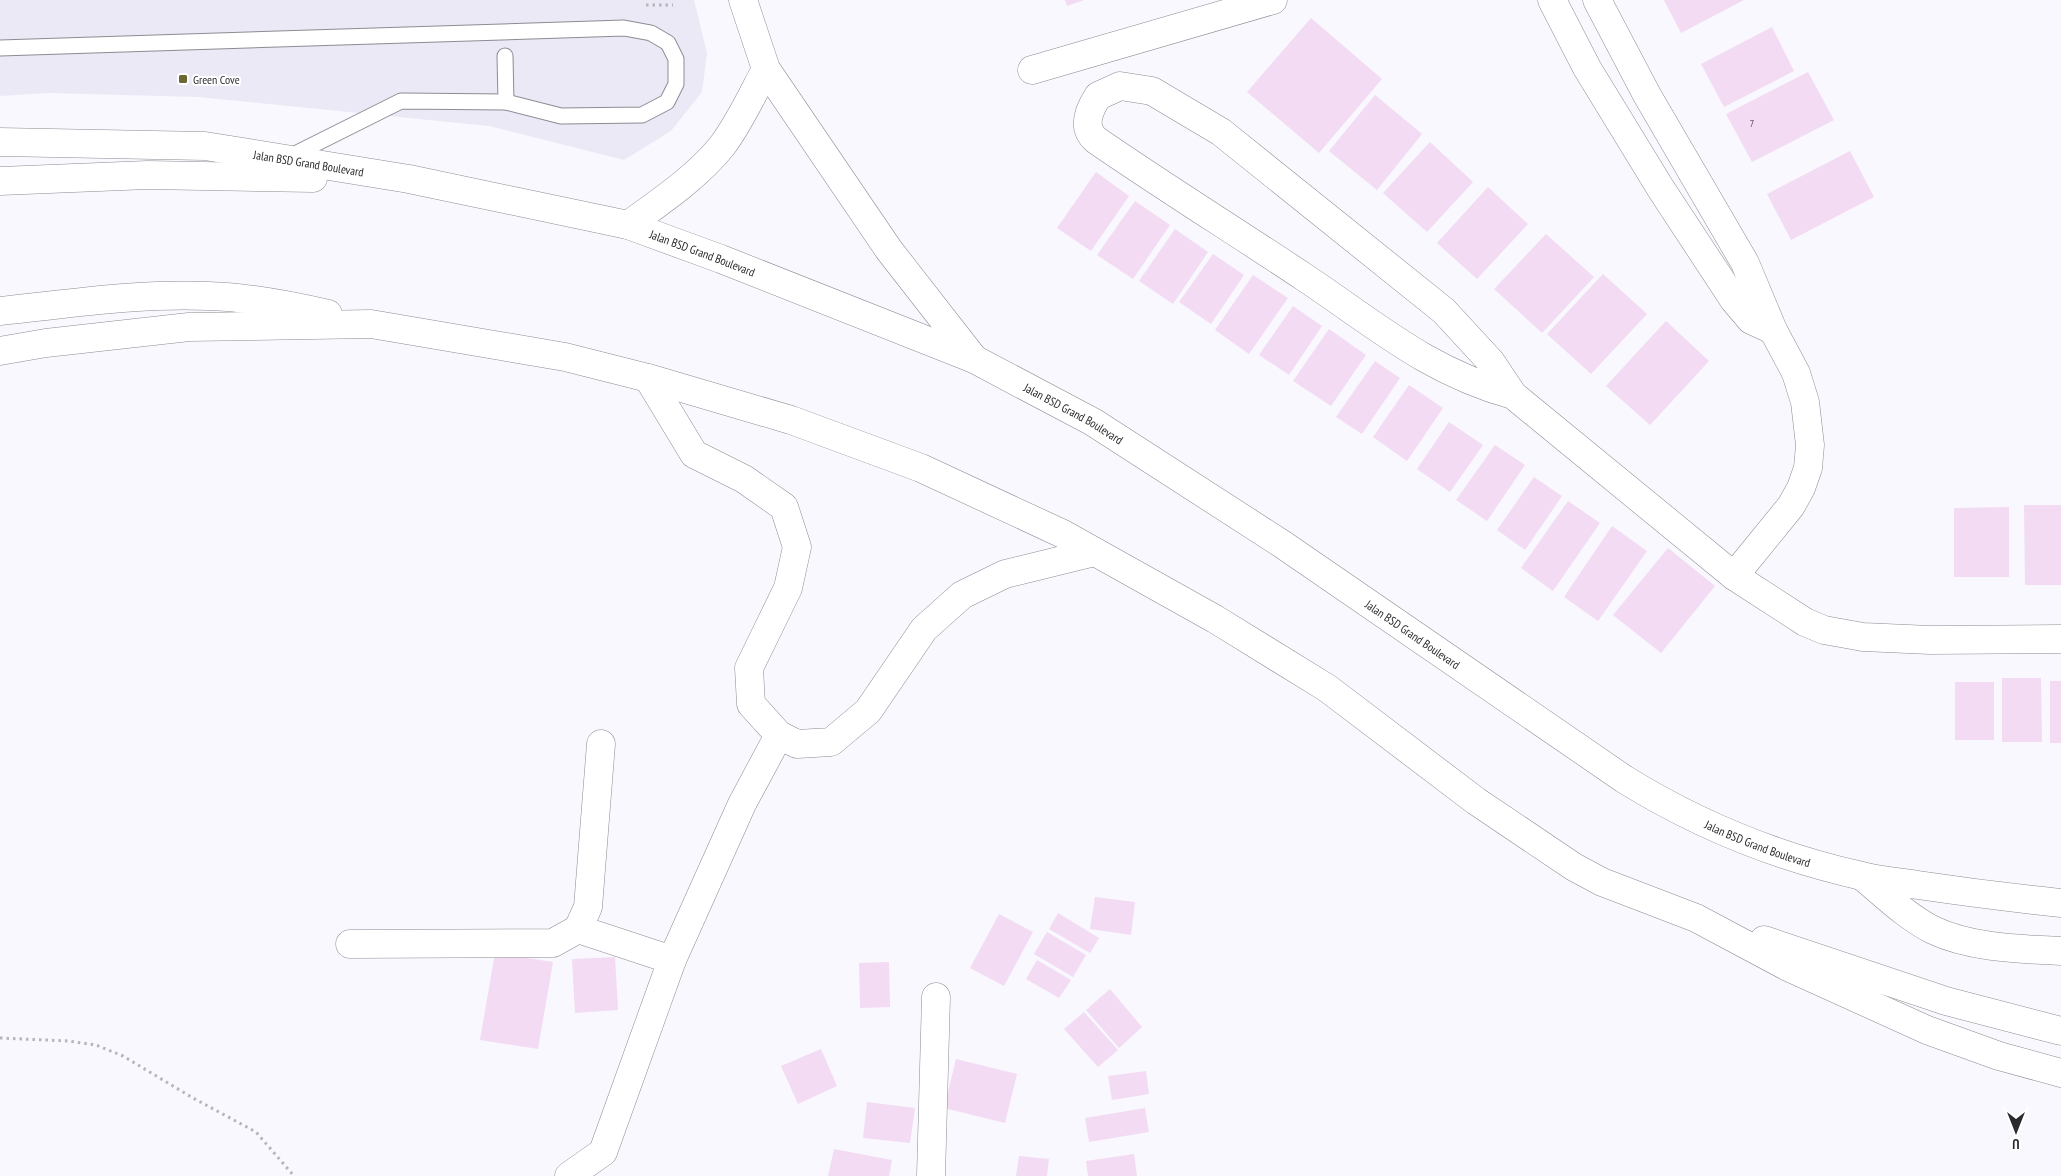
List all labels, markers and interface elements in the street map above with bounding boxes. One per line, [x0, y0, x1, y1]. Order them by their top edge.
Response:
place label: Green Cove [193, 72, 240, 87]
marker: Green Cove [177, 73, 189, 85]
house number: 7 [1750, 117, 1754, 130]
street label: Jalan BSD Grand Boulevard [251, 146, 365, 179]
street label: Jalan BSD Grand Boulevard [647, 226, 757, 279]
street label: Jalan BSD Grand Boulevard [1021, 379, 1126, 447]
street label: Jalan BSD Grand Boulevard [1362, 596, 1463, 672]
street label: Jalan BSD Grand Boulevard [1702, 816, 1812, 870]
north arrow [1991, 1106, 2041, 1156]
text: U [2012, 1135, 2020, 1153]

